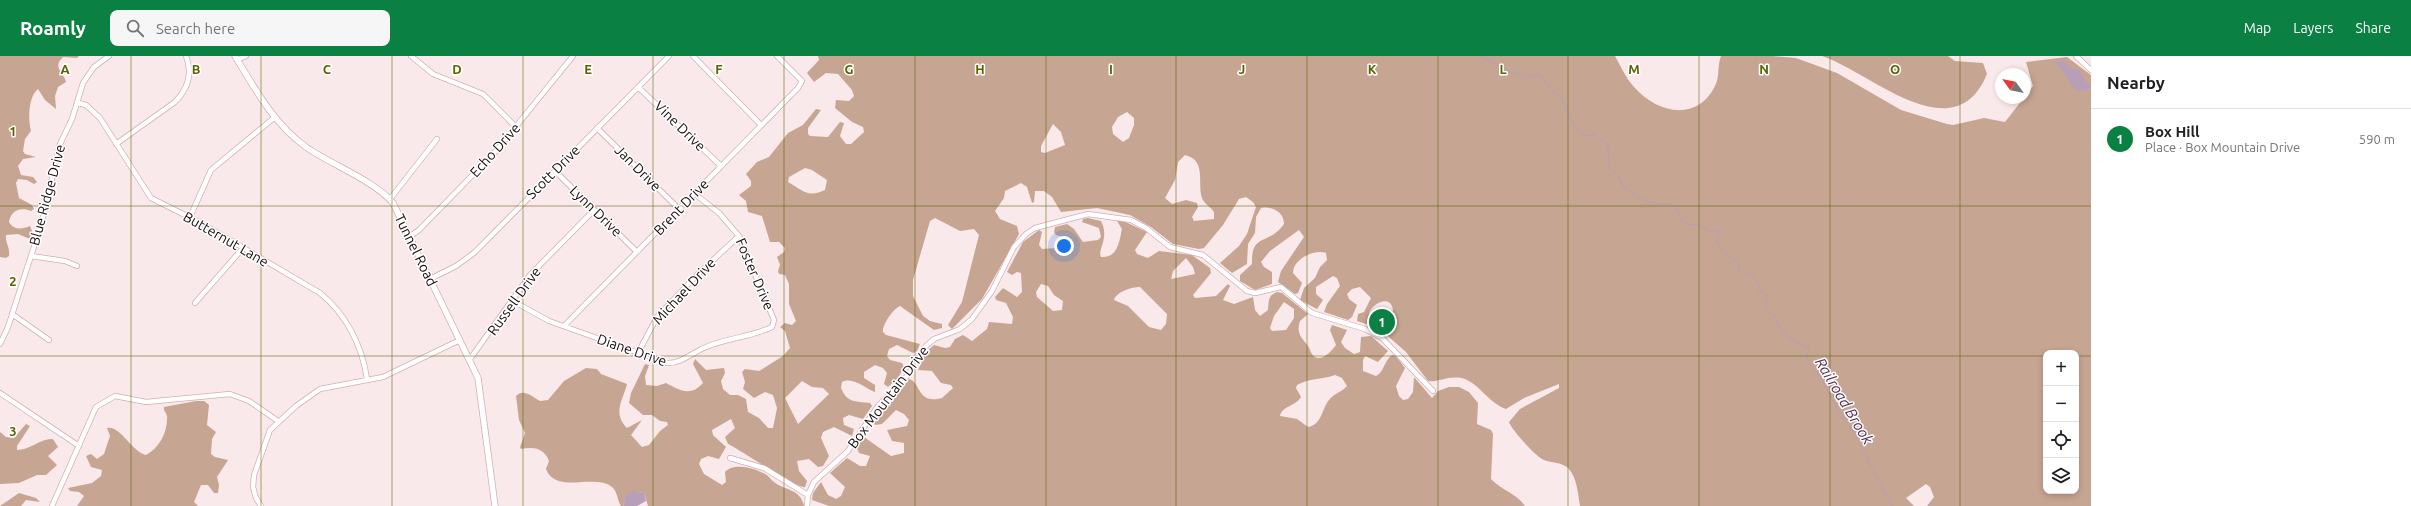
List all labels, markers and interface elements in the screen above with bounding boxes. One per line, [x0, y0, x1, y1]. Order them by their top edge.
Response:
search box [110, 10, 390, 46]
text: Roamly [20, 17, 86, 39]
icon: search [124, 17, 146, 39]
text: Search here [156, 20, 235, 37]
text: Map [2244, 20, 2271, 36]
text: Layers [2293, 20, 2333, 36]
text: Share [2355, 20, 2391, 36]
text: A [60, 62, 70, 76]
text: B [192, 62, 201, 76]
text: C [323, 62, 332, 76]
text: D [452, 62, 462, 76]
text: E [584, 62, 592, 76]
text: F [715, 62, 723, 76]
text: G [845, 62, 854, 76]
text: H [975, 62, 985, 76]
text: I [1109, 62, 1113, 76]
text: J [1239, 62, 1245, 76]
text: K [1368, 62, 1377, 76]
text: L [1499, 62, 1507, 76]
text: M [1628, 62, 1640, 76]
text: N [1759, 62, 1769, 76]
text: O [1890, 62, 1900, 76]
north arrow [1995, 68, 2031, 104]
text: Nearby [2107, 73, 2165, 92]
street label: Vine Drive [651, 98, 709, 154]
street label: Echo Drive [467, 120, 523, 180]
text: Box Hill [2145, 123, 2200, 140]
text: 1 [9, 124, 17, 138]
text: 1 [2116, 132, 2124, 146]
text: 590 m [2359, 132, 2395, 146]
text: Place · Box Mountain Drive [2145, 140, 2300, 154]
street label: Scott Drive [523, 142, 583, 202]
street label: Jan Drive [612, 142, 664, 194]
street label: Blue Ridge Drive [26, 143, 68, 247]
street label: Brent Drive [650, 176, 712, 238]
street label: Lynn Drive [567, 182, 625, 240]
street label: Butternut Lane [181, 208, 271, 270]
street label: Tunnel Road [392, 211, 440, 289]
street label: Foster Drive [733, 236, 777, 312]
your location [1054, 236, 1074, 256]
street label: Michael Drive [649, 254, 719, 328]
street label: Russell Drive [484, 264, 544, 338]
text: 2 [9, 274, 17, 288]
pin: 1 [1369, 307, 1395, 337]
street label: Diane Drive [595, 331, 669, 369]
street label: Box Mountain Drive [844, 343, 932, 451]
map controls [2043, 350, 2079, 494]
button: + [2043, 350, 2079, 386]
water label: Railroad Brook [1812, 354, 1877, 447]
button: − [2043, 386, 2079, 422]
button: locate [2043, 422, 2079, 458]
text: 3 [9, 424, 17, 438]
button: layers [2043, 458, 2079, 494]

